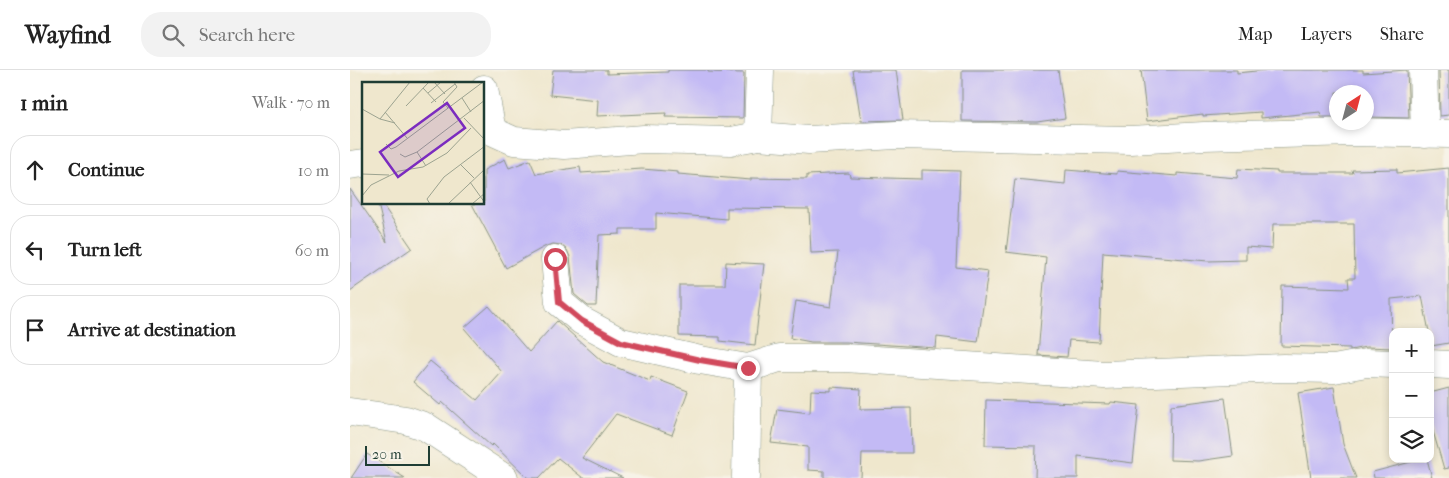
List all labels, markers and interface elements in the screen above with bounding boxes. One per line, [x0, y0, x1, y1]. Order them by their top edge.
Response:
search box [141, 12, 491, 57]
text: Wayfind [25, 21, 111, 49]
icon: search [159, 21, 187, 49]
text: Search here [199, 24, 295, 46]
text: Map [1238, 24, 1272, 45]
text: Layers [1300, 24, 1352, 45]
text: Share [1380, 24, 1424, 45]
inset map [362, 82, 485, 205]
north arrow [1329, 85, 1374, 130]
text: 1 min [20, 91, 68, 115]
text: Walk · 70 m [252, 93, 330, 112]
icon: ahead [21, 156, 49, 184]
text: Continue [68, 159, 144, 181]
text: 10 m [298, 161, 329, 180]
icon: left [21, 236, 49, 264]
text: Turn left [68, 239, 142, 261]
text: 60 m [295, 241, 329, 260]
route start [544, 248, 567, 271]
icon: arrive [21, 316, 49, 344]
text: Arrive at destination [68, 319, 236, 341]
map controls [1389, 328, 1434, 463]
button: + [1389, 328, 1434, 373]
route end [737, 357, 760, 380]
button: − [1389, 373, 1434, 418]
button: layers [1389, 418, 1434, 463]
scale bar [365, 443, 430, 466]
text: 20 m [372, 446, 402, 463]

